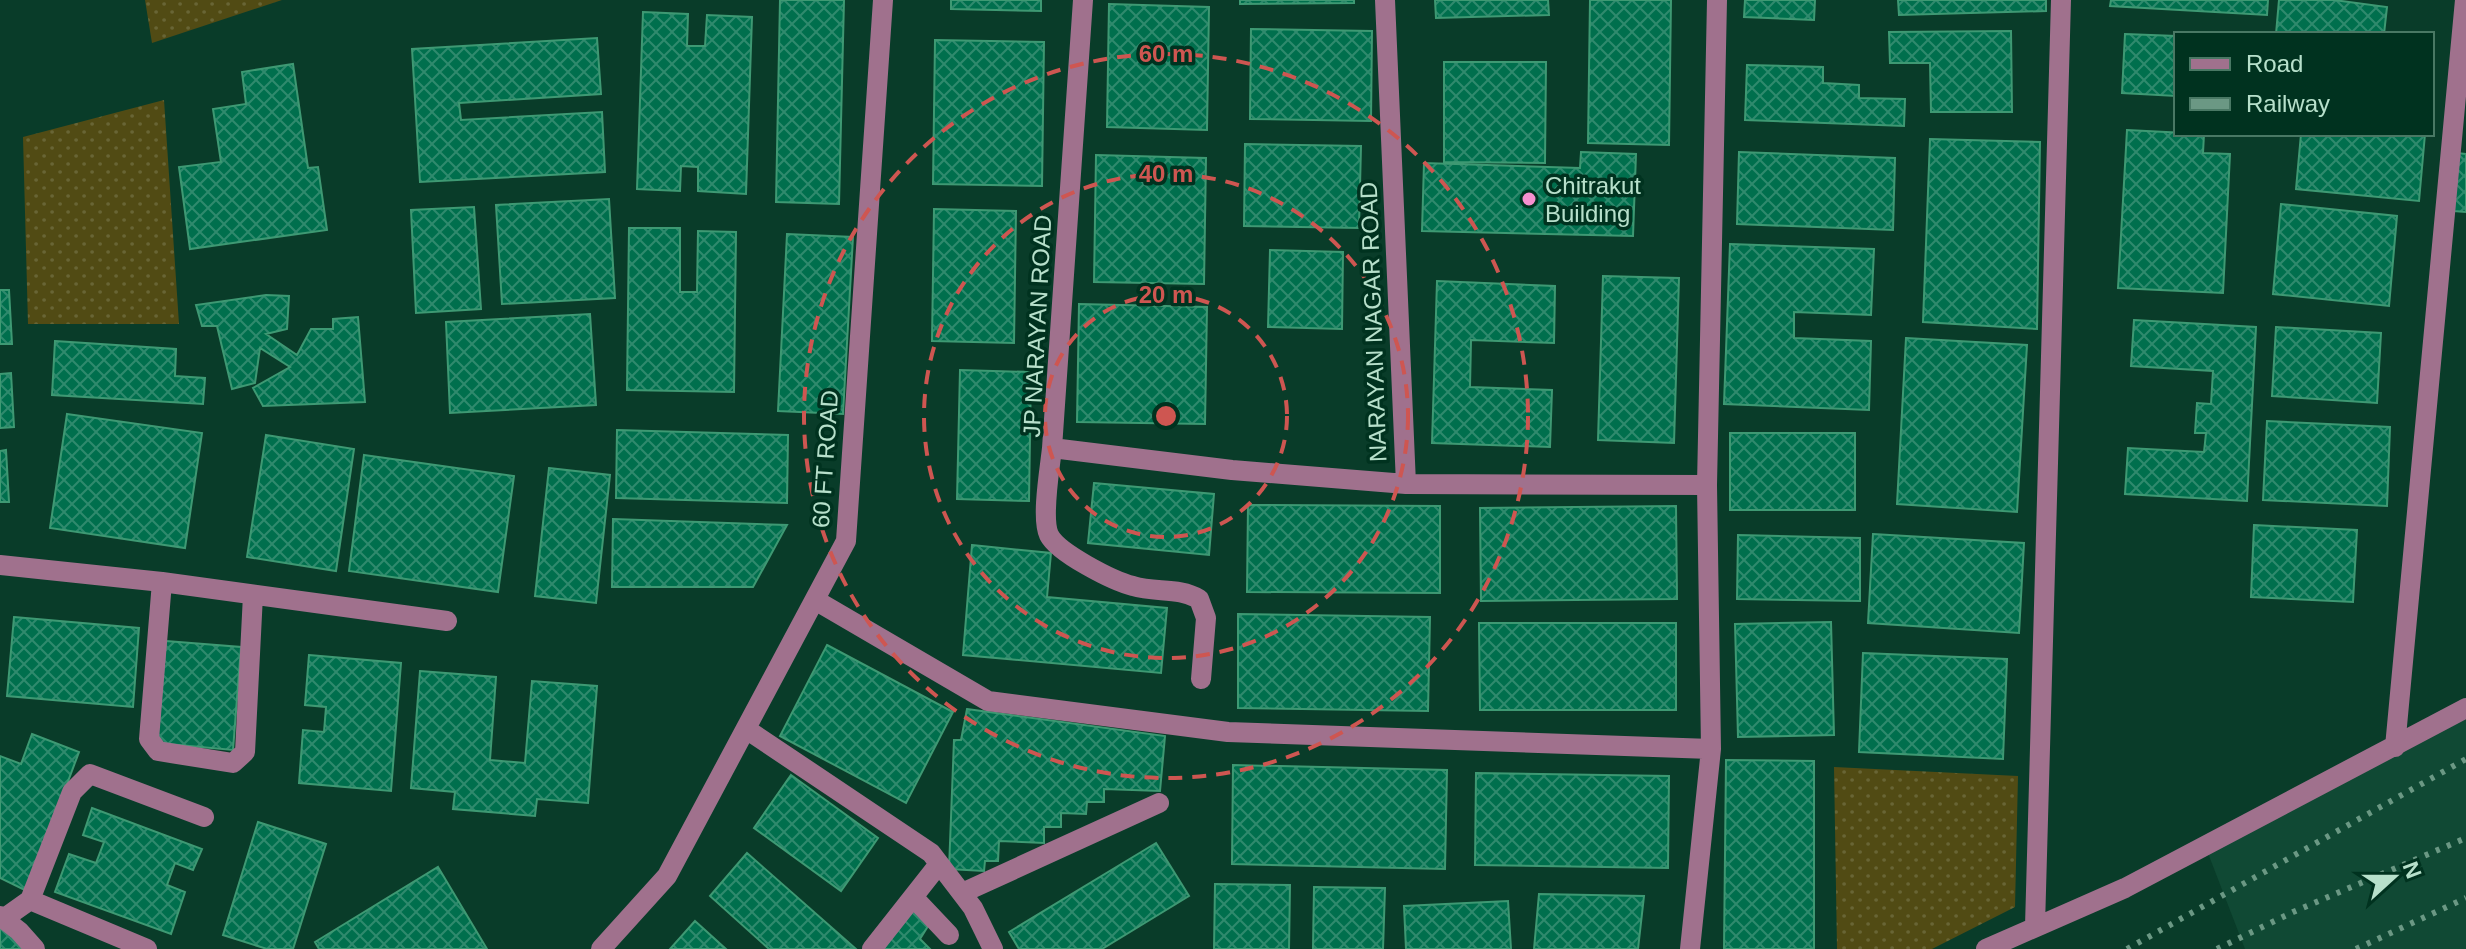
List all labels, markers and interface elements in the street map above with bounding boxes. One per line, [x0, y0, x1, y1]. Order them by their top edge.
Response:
legend [2174, 32, 2434, 136]
text: 60 m [1139, 40, 1193, 67]
text: Road [2246, 50, 2303, 77]
text: Railway [2246, 90, 2330, 117]
text: 40 m [1139, 160, 1193, 187]
place label: Chitrakut Building [1545, 172, 1641, 227]
street label: NARAYAN NAGAR ROAD [1355, 181, 1391, 463]
marker: Chitrakut Building [1520, 190, 1538, 208]
street label: JP NARAYAN ROAD [1018, 214, 1056, 438]
text: 20 m [1139, 281, 1193, 308]
street label: 60 FT ROAD [807, 389, 843, 529]
centre of rings [1152, 402, 1180, 430]
north arrow [2354, 837, 2434, 917]
text: N [2398, 858, 2427, 882]

